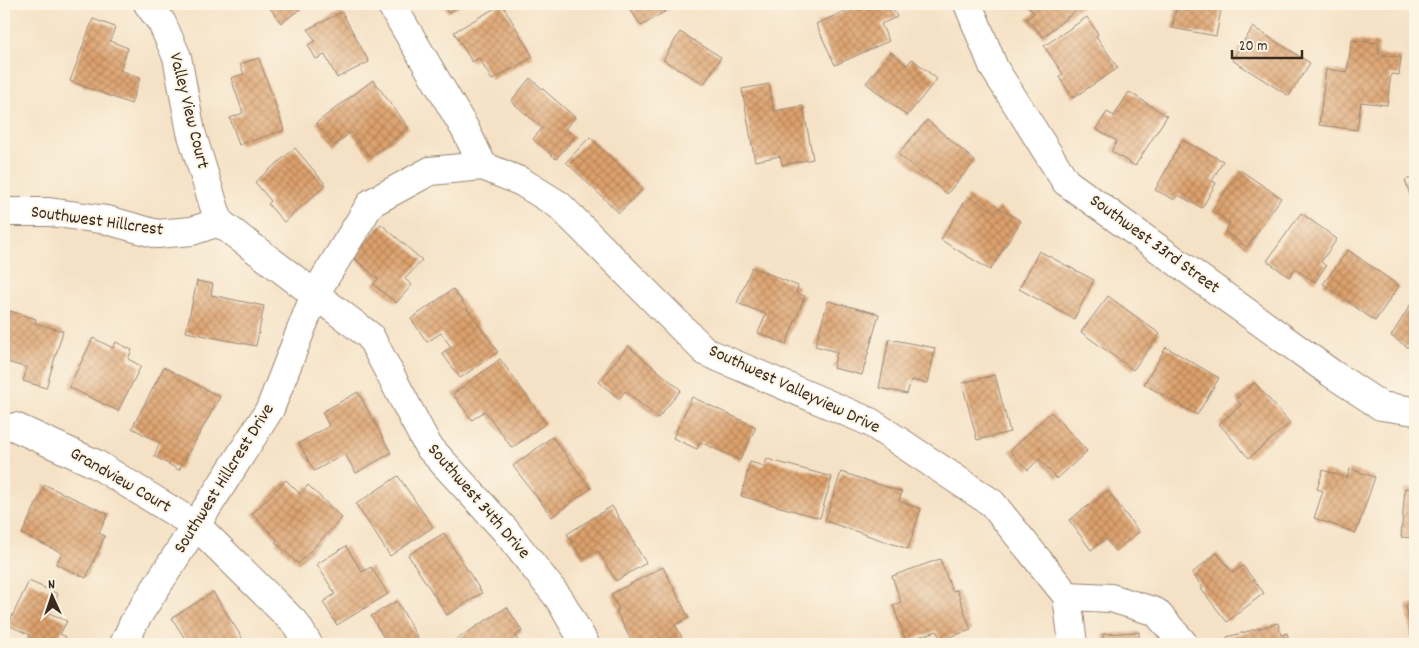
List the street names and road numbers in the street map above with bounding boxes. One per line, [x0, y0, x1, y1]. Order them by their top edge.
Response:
street label: Valley View Court [162, 50, 215, 172]
street label: Southwest 33rd Street [1084, 189, 1224, 301]
street label: Southwest Hillcrest [29, 200, 165, 244]
street label: Southwest Valleyview Drive [704, 339, 884, 441]
street label: Southwest Hillcrest Drive [169, 399, 281, 559]
street label: Southwest 34th Drive [421, 439, 535, 565]
street label: Grandview Court [65, 442, 176, 520]

